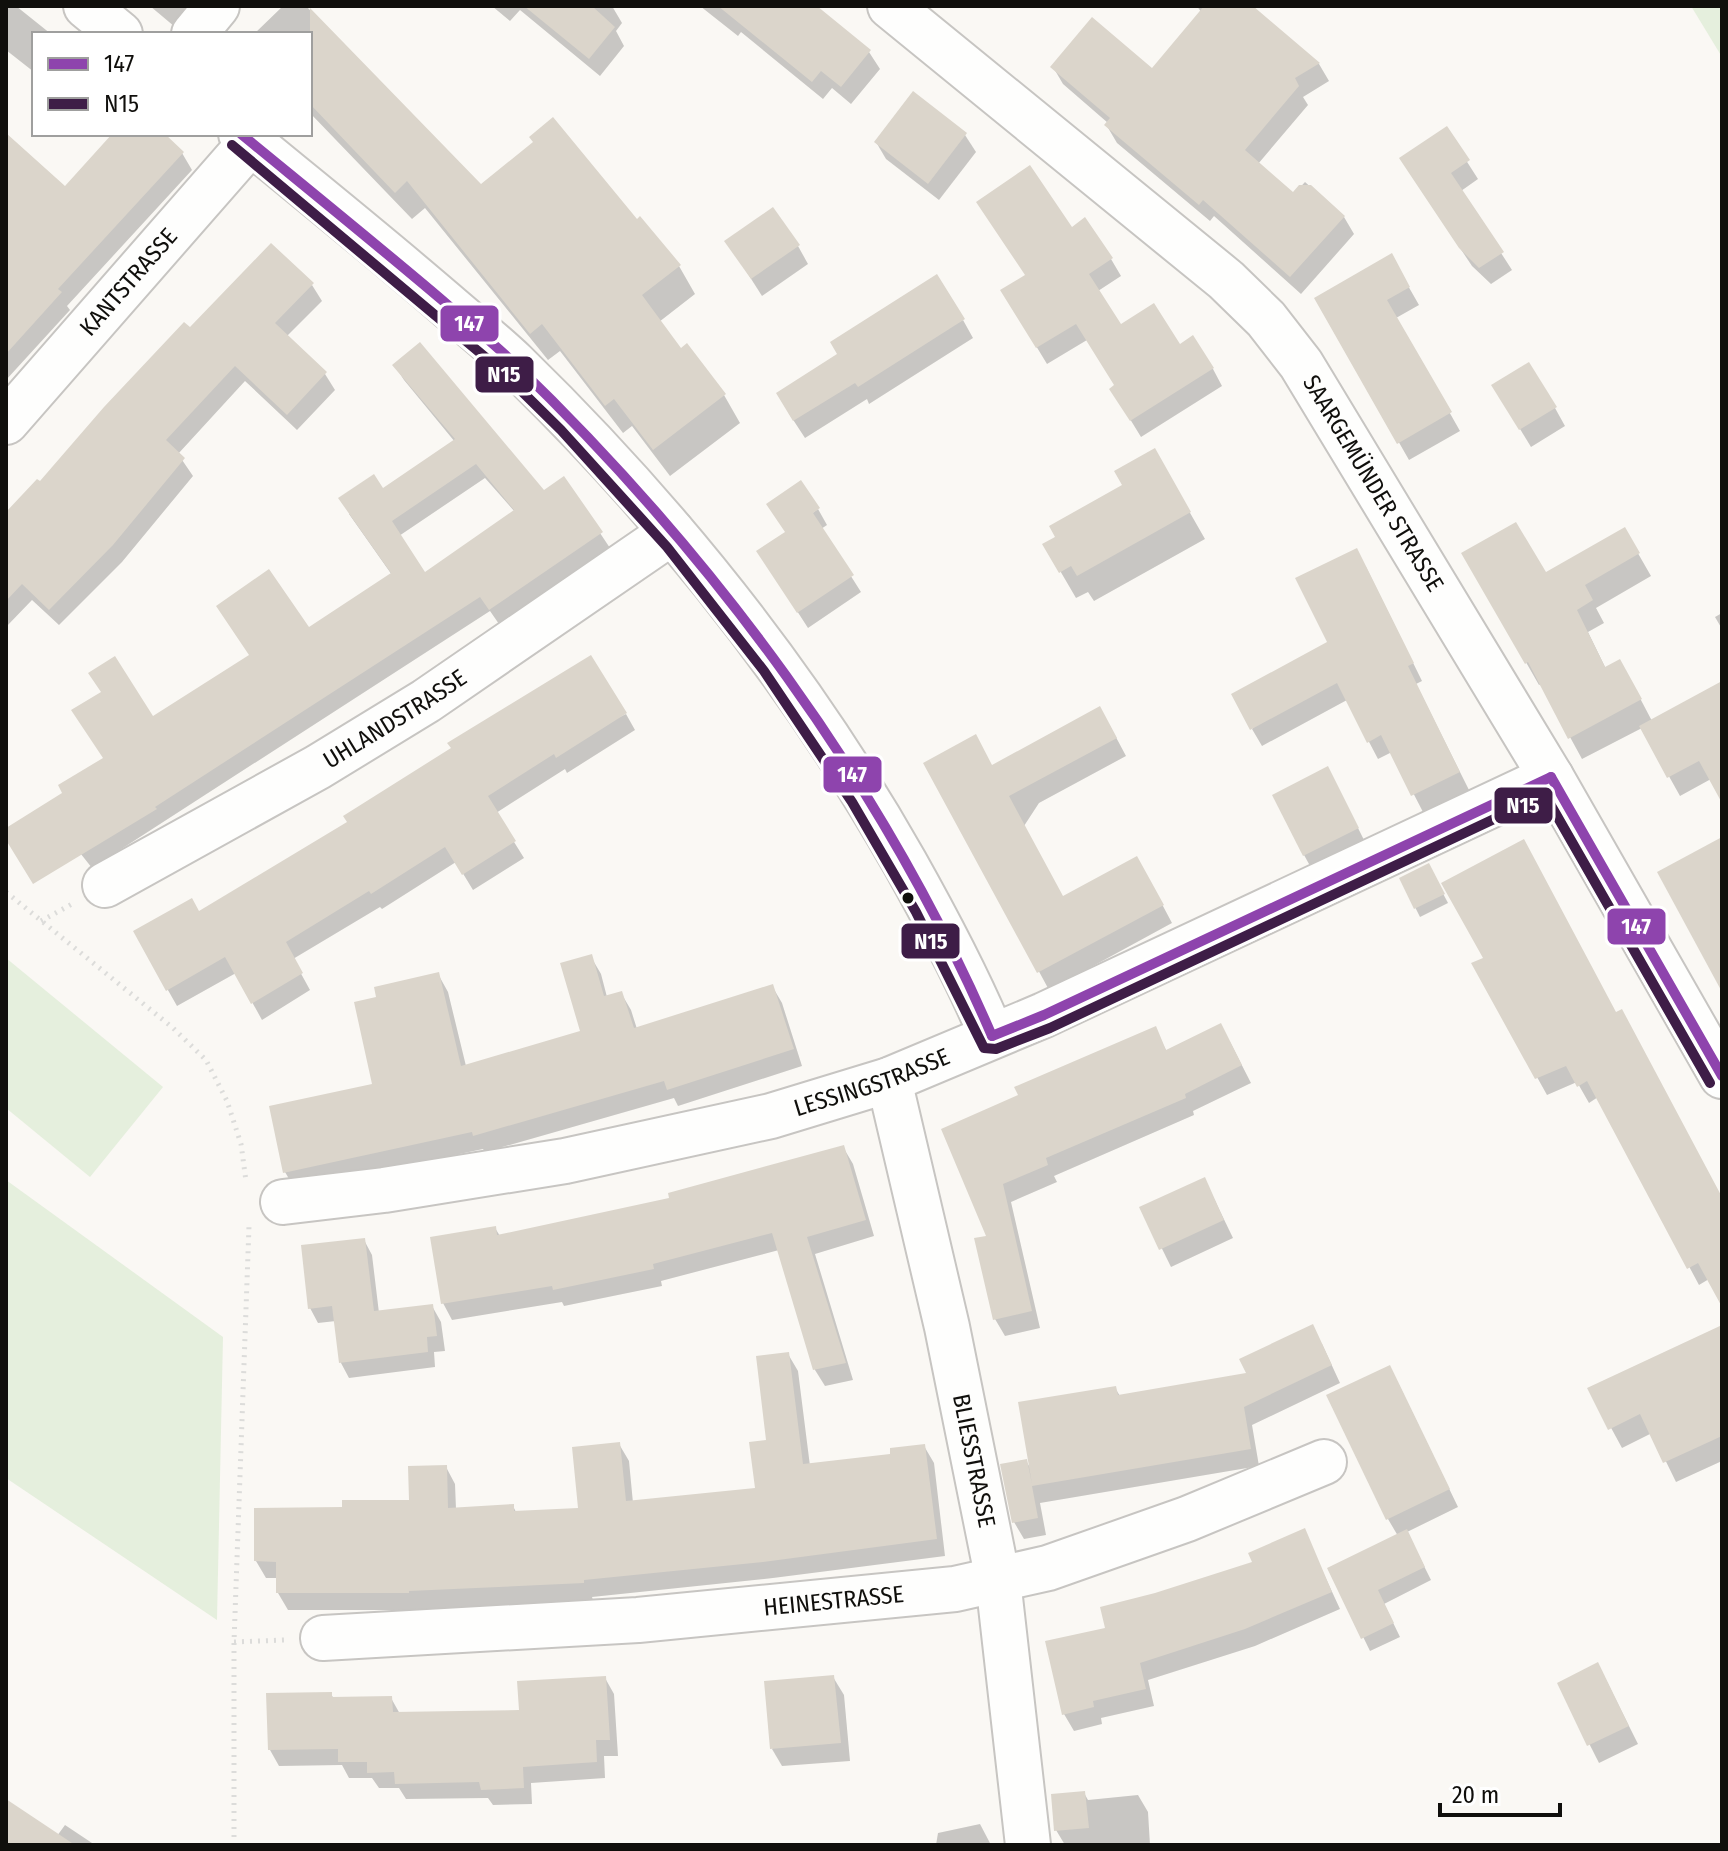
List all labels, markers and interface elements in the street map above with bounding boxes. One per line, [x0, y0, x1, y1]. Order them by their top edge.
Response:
legend [32, 32, 312, 136]
text: 147 [104, 50, 135, 78]
text: N15 [104, 90, 139, 118]
street label: KANTSTRASSE [74, 223, 183, 342]
line badge: 147 [439, 304, 500, 343]
text: 147 [454, 310, 484, 337]
line badge: N15 [474, 355, 535, 394]
text: N15 [487, 361, 521, 388]
street label: SAARGEMÜNDER STRASSE [1297, 370, 1449, 597]
street label: UHLANDSTRASSE [318, 664, 472, 774]
line badge: 147 [822, 755, 883, 794]
text: 147 [837, 761, 867, 788]
line badge: N15 [1493, 786, 1554, 825]
text: N15 [1506, 792, 1540, 819]
unlabelled marker [900, 890, 916, 906]
line badge: 147 [1606, 907, 1667, 946]
text: 147 [1621, 913, 1651, 940]
line badge: N15 [900, 922, 961, 960]
text: N15 [914, 928, 948, 955]
street label: LESSINGSTRASSE [791, 1042, 954, 1122]
street label: BLIESSTRASSE [947, 1391, 1001, 1530]
street label: HEINESTRASSE [762, 1580, 905, 1622]
scale bar [1440, 1767, 1560, 1817]
text: 20 m [1452, 1781, 1499, 1809]

